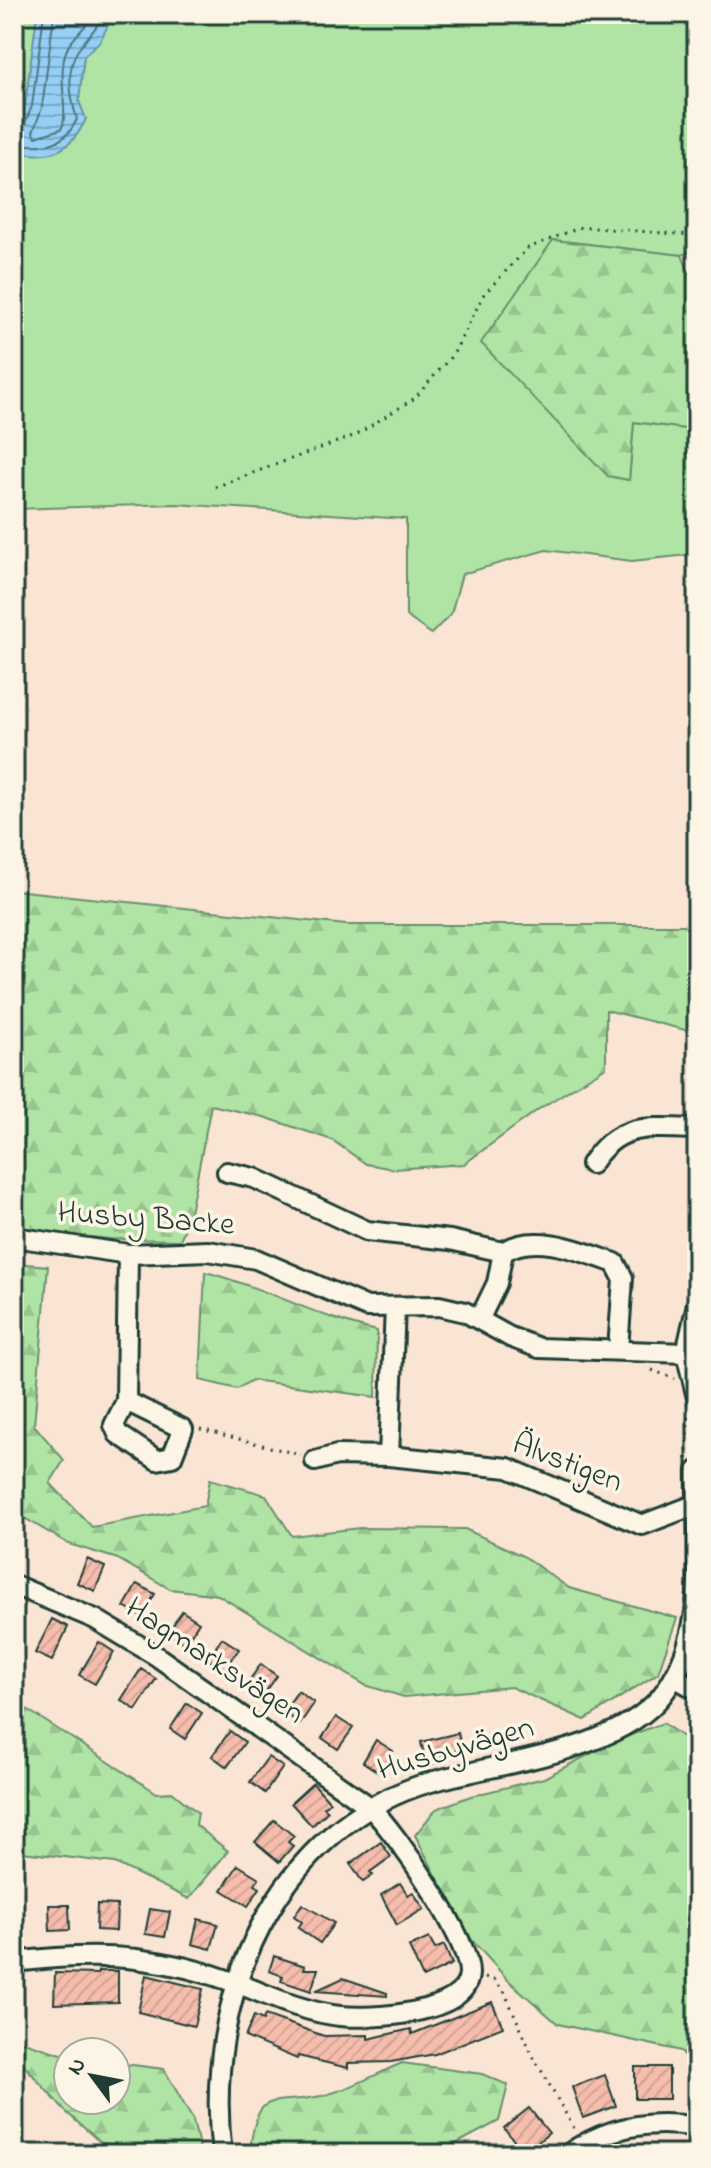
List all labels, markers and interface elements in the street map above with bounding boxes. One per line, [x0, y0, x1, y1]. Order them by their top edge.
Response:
street label: Husby Backe [56, 1190, 237, 1250]
street label: Älvstigen [505, 1421, 629, 1507]
street label: Hagmarksvägen [115, 1586, 313, 1738]
street label: Husbyvägen [372, 1705, 540, 1795]
north arrow [52, 2036, 132, 2116]
text: N [60, 2052, 95, 2082]

